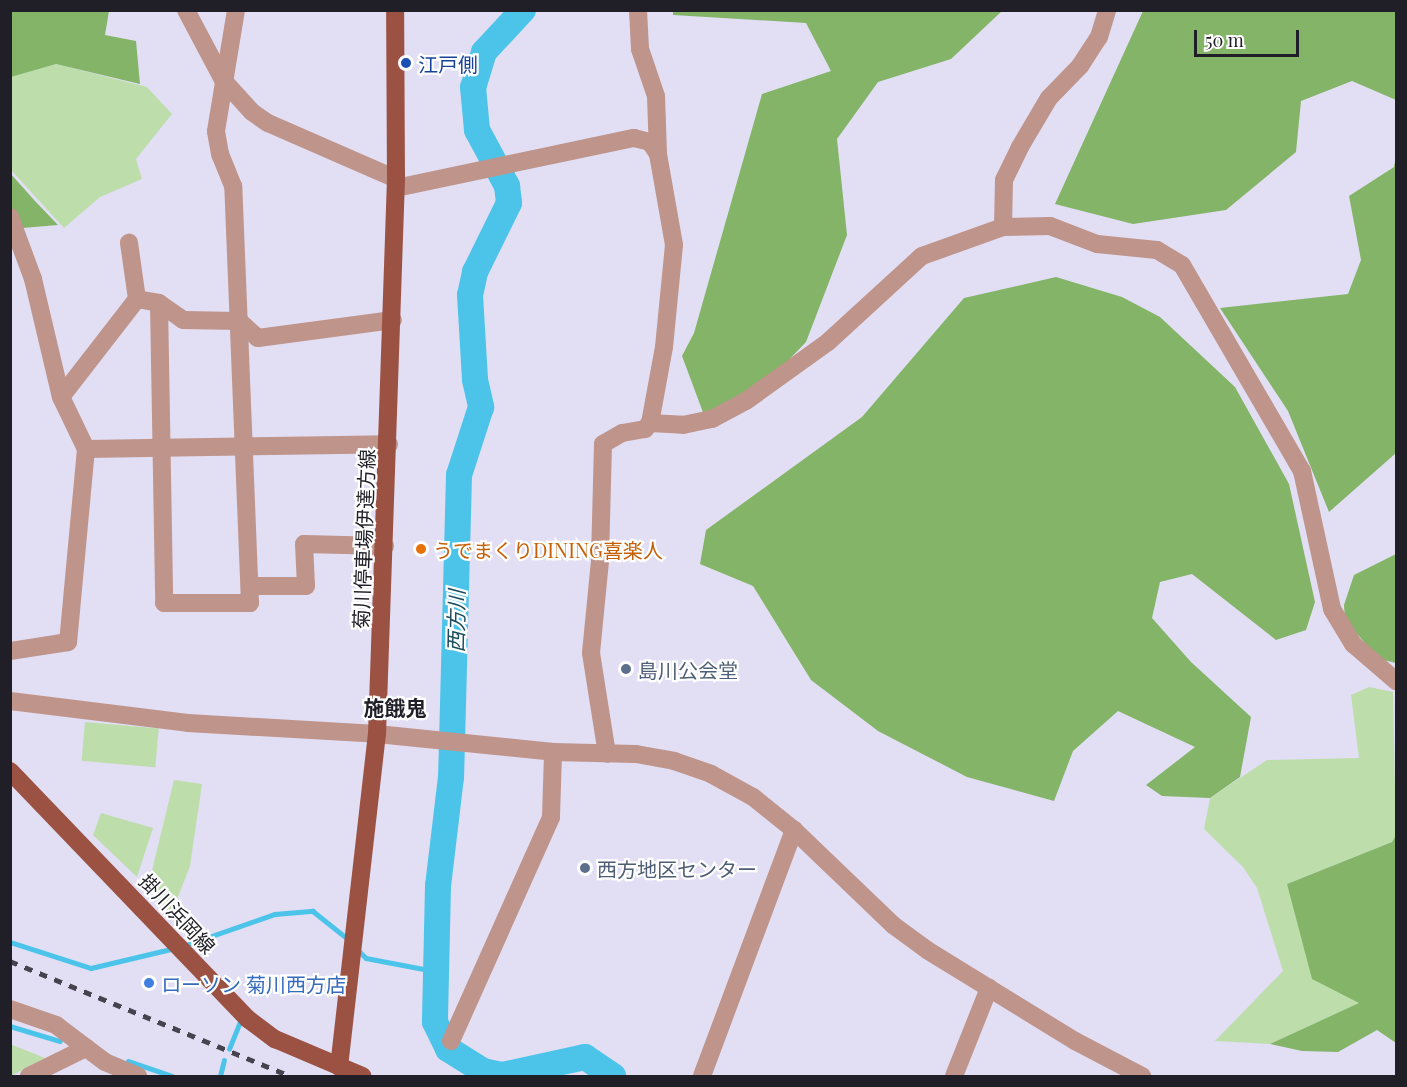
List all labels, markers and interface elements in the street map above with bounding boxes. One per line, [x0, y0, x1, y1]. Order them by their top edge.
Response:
scale bar [1197, 18, 1302, 56]
text: 50 m [1205, 28, 1244, 52]
place label: 江戸側 [418, 51, 478, 75]
marker: 江戸側 [399, 56, 413, 70]
street label: 菊川停車場伊達方線 [348, 449, 378, 629]
place label: うでまくりDINING喜楽人 [433, 537, 663, 561]
marker: うでまくりDINING喜楽人 [414, 542, 428, 556]
water label: 西方川 [442, 589, 468, 653]
place label: 島川公会堂 [638, 657, 738, 681]
marker: 島川公会堂 [619, 662, 633, 676]
district label: 施餓鬼 [364, 694, 426, 720]
place label: 西方地区センター [597, 856, 757, 880]
marker: 西方地区センター [578, 861, 592, 875]
street label: 掛川浜岡線 [135, 868, 221, 958]
place label: ローソン 菊川西方店 [161, 971, 346, 995]
marker: ローソン 菊川西方店 [142, 976, 156, 990]

